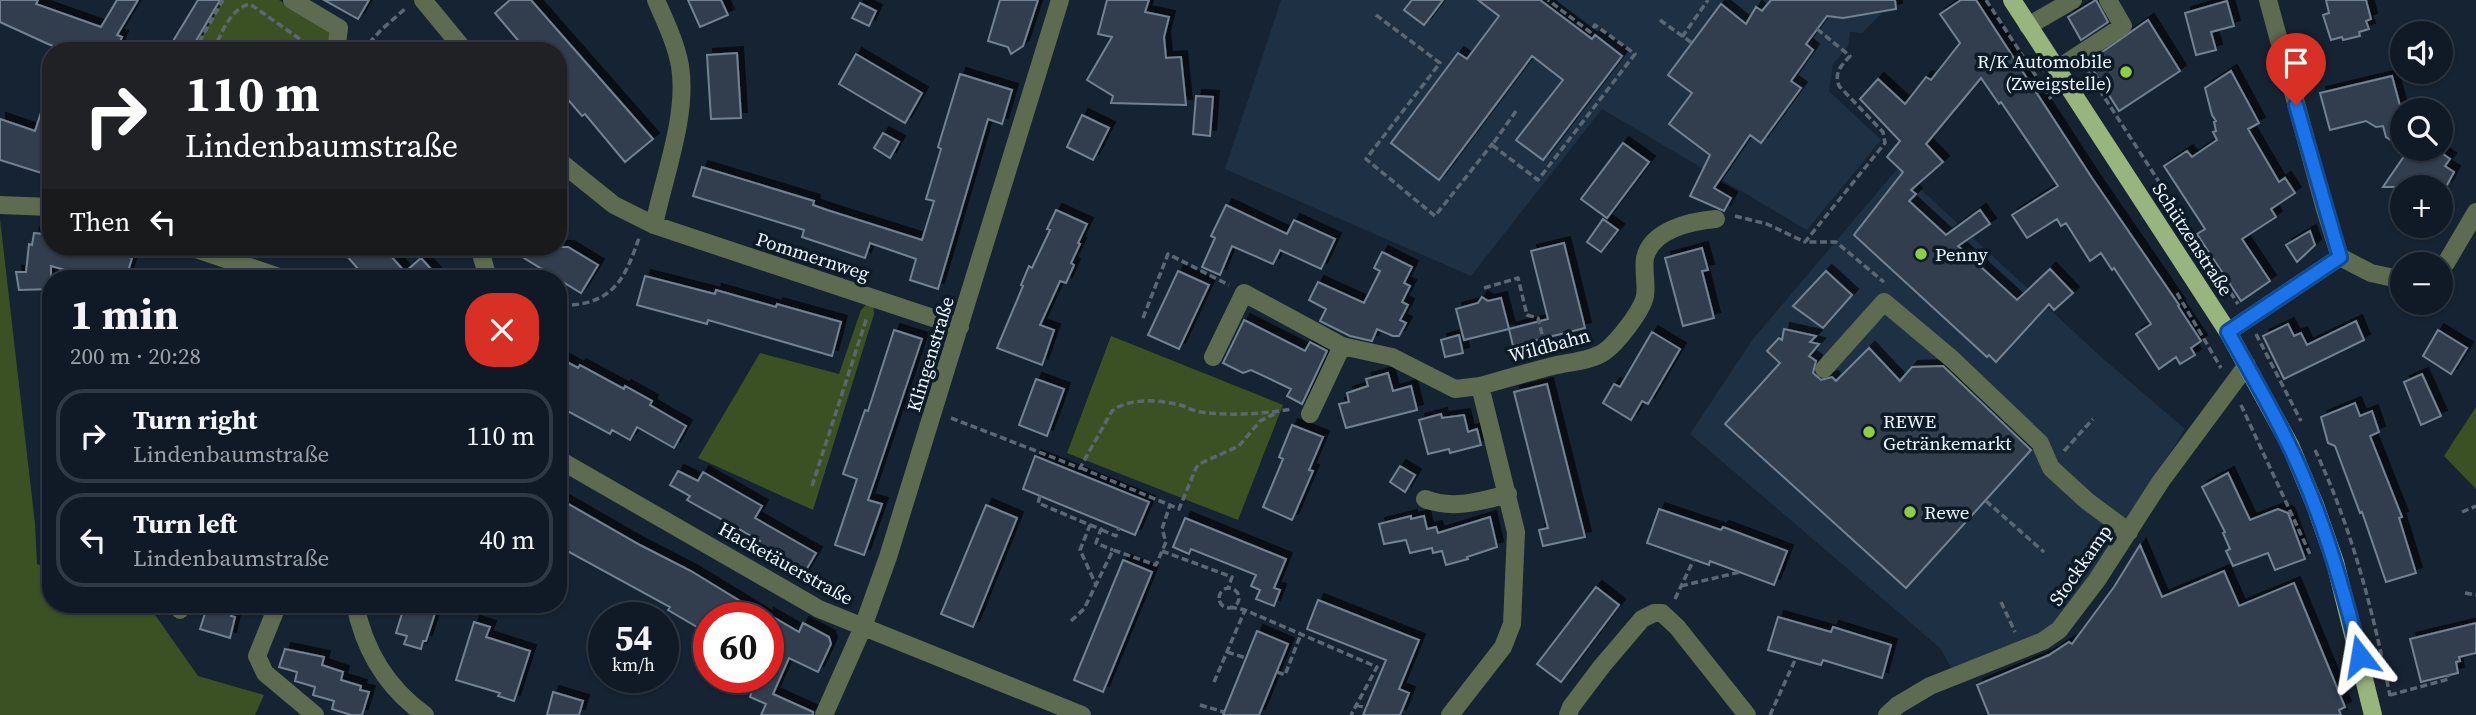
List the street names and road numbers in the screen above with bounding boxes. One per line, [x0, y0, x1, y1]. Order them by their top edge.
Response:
street label: Schützenstraße [2147, 177, 2239, 301]
street label: Pommernweg [753, 225, 873, 287]
street label: Klingenstraße [900, 293, 960, 415]
street label: Wildbahn [1505, 322, 1593, 368]
street label: Hacketäuerstraße [714, 515, 858, 611]
street label: Stockkamp [2043, 519, 2117, 611]

